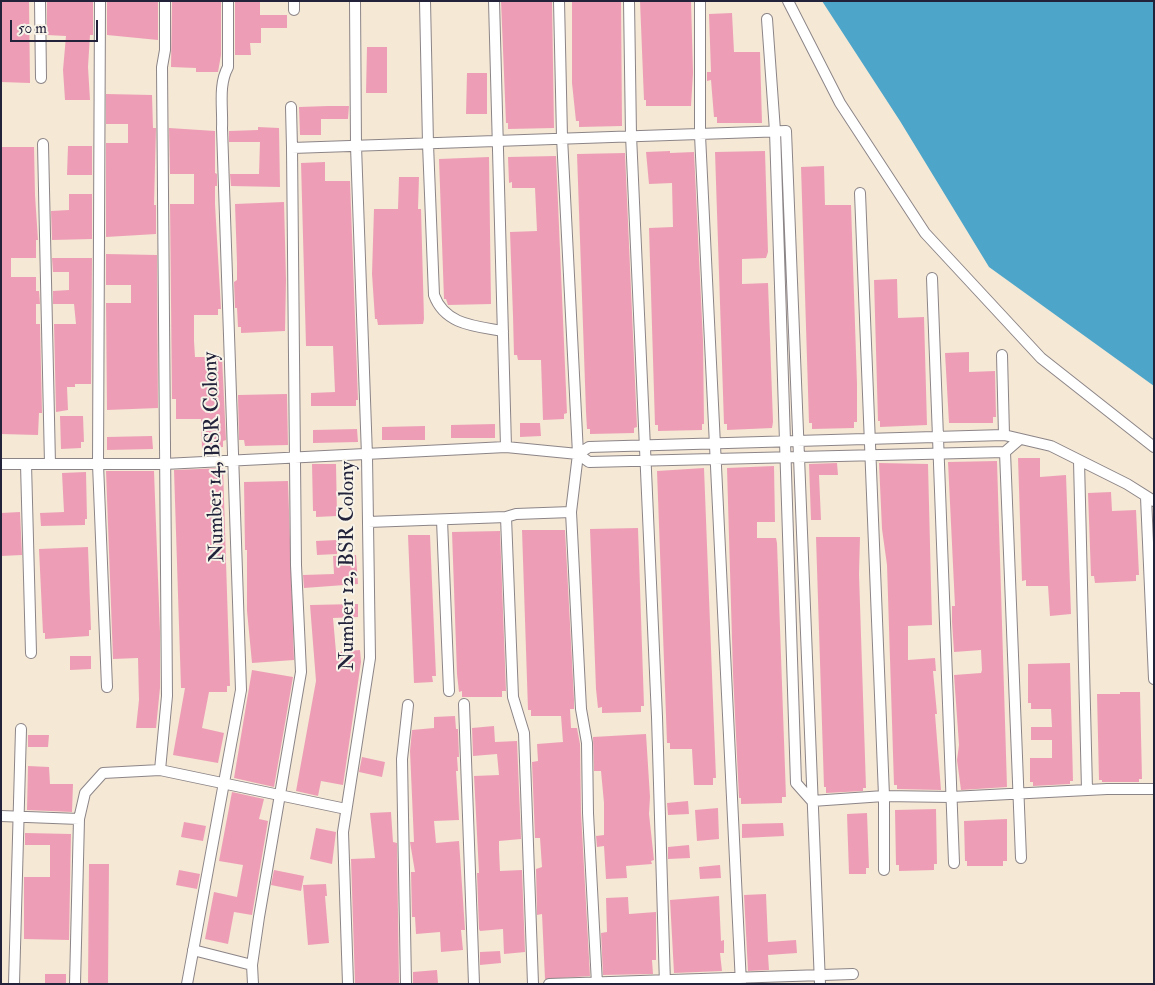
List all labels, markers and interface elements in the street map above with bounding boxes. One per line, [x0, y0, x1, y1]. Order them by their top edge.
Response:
scale bar [12, 10, 100, 42]
text: 50 m [18, 19, 47, 38]
street label: Number 14, BSR Colony [199, 351, 231, 563]
street label: Number 12, BSR Colony [335, 461, 361, 671]

